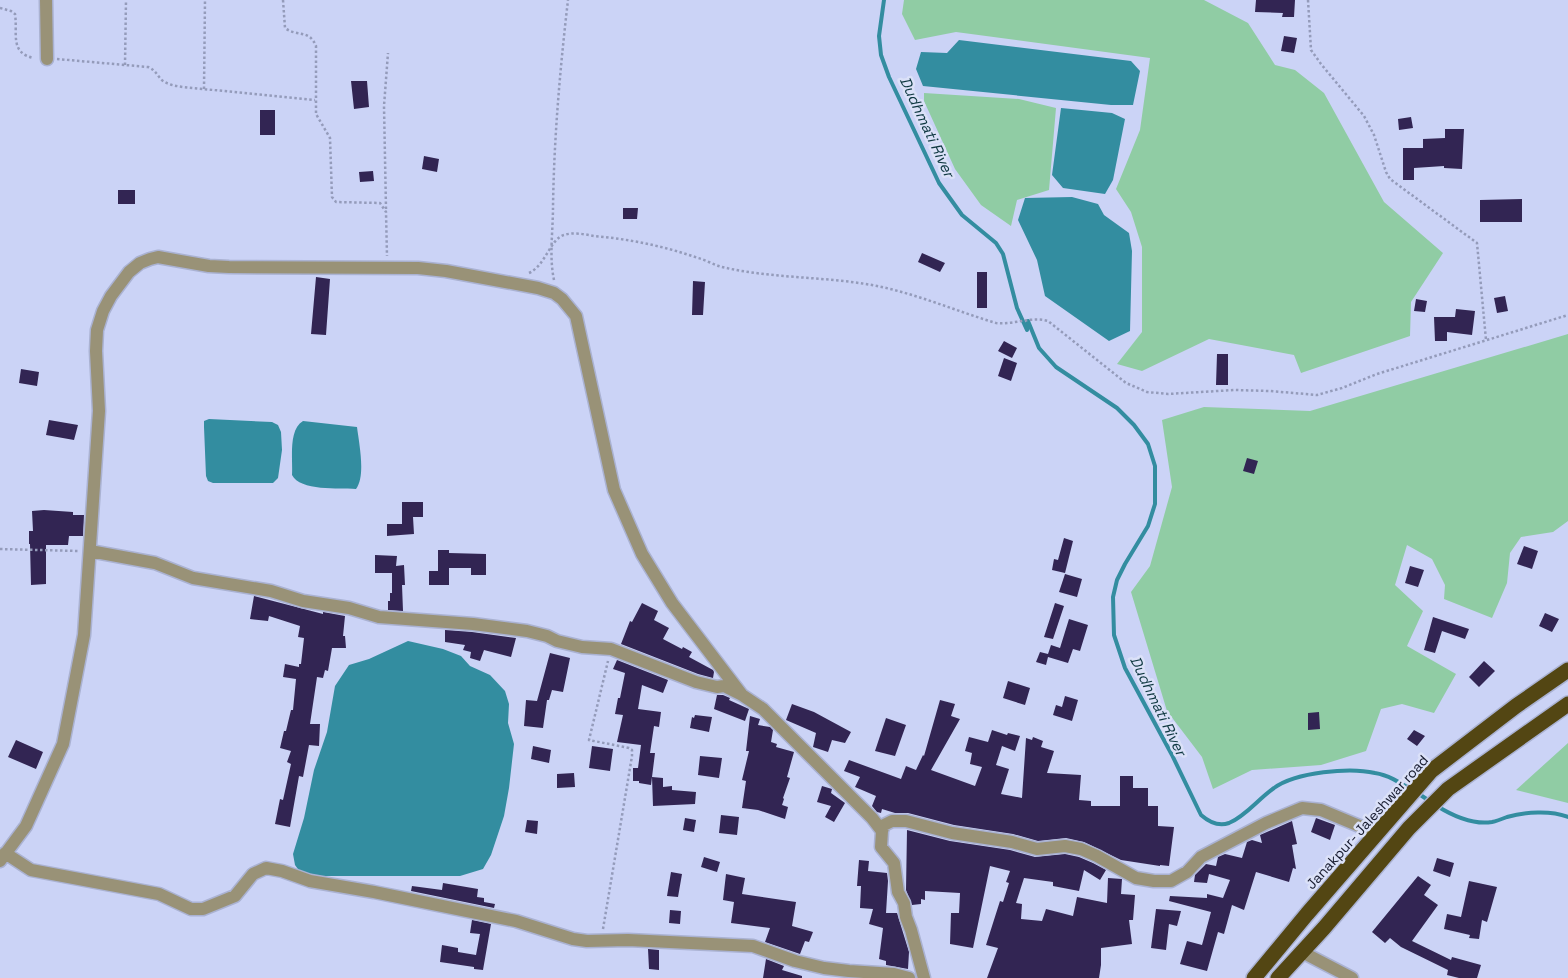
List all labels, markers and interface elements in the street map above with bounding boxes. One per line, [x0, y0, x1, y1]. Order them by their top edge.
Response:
water label: Dudhmati River [896, 73, 960, 181]
water label: Dudhmati River [1126, 653, 1191, 760]
street label: Janakpur- Jaleshwar road [1302, 751, 1432, 893]

